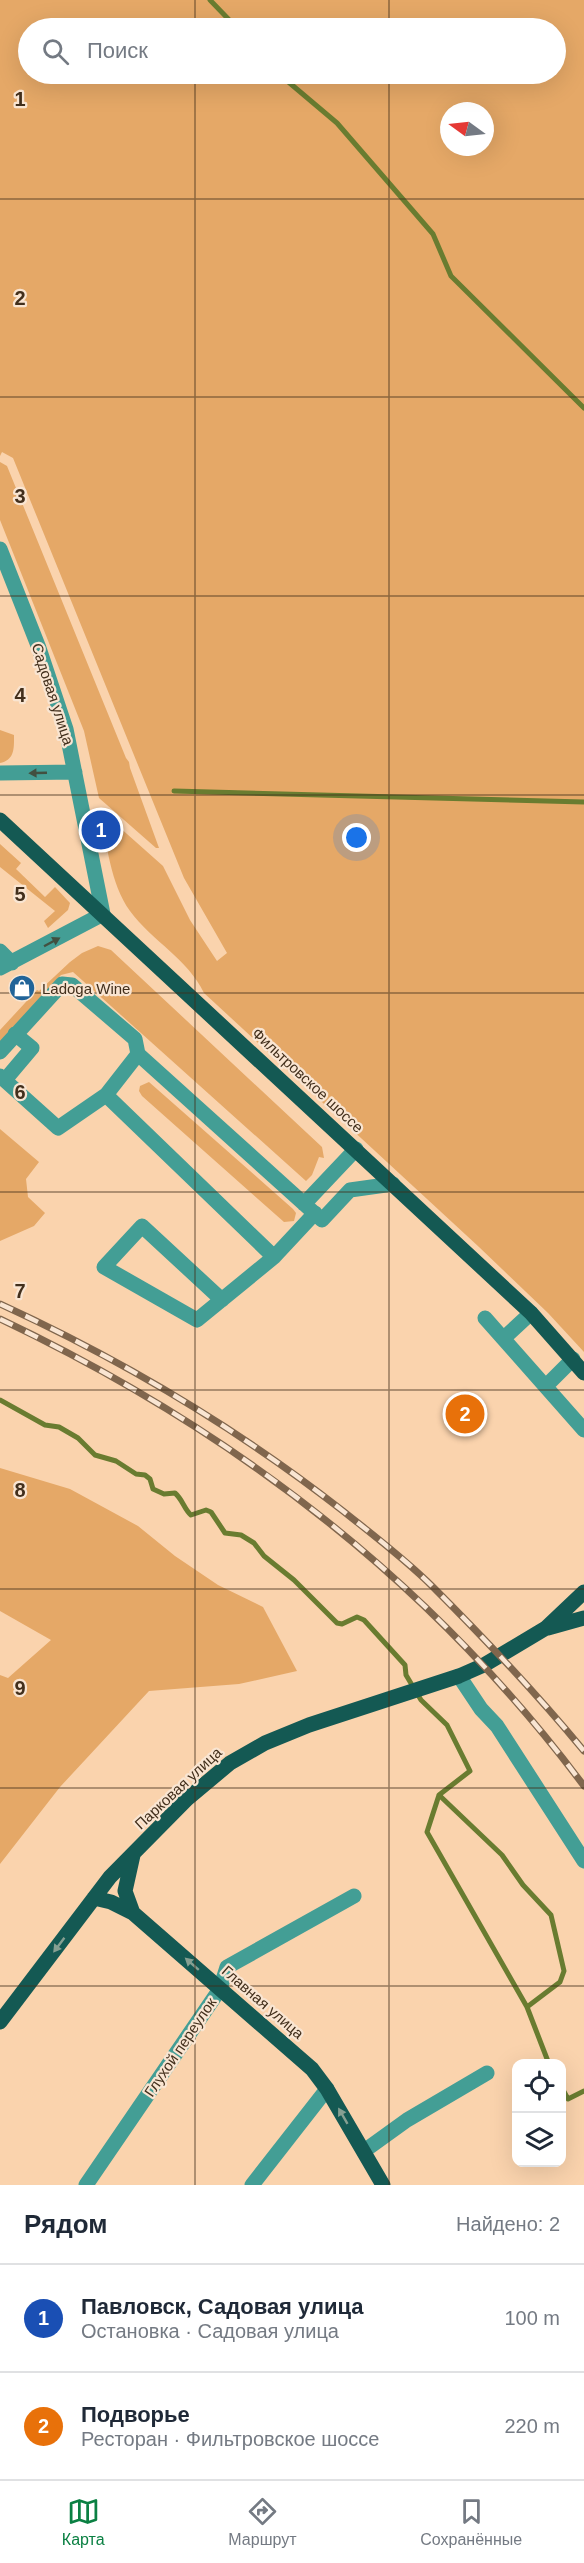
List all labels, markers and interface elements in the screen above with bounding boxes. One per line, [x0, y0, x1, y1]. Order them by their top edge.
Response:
search box [18, 18, 566, 84]
icon: search [39, 35, 72, 68]
text: Поиск [87, 38, 148, 63]
text: 1 [14, 88, 26, 110]
north arrow [440, 102, 494, 156]
text: 2 [14, 287, 26, 309]
text: 3 [14, 485, 26, 507]
street label: Садовая улица [29, 641, 78, 748]
text: 4 [14, 684, 26, 706]
one-way arrow [28, 768, 47, 778]
pin: 1 [82, 808, 120, 852]
your location [342, 823, 371, 852]
text: 5 [14, 883, 26, 905]
one-way arrow [44, 937, 61, 947]
shop icon: Ladoga Wine [7, 973, 37, 1003]
place label: Ladoga Wine [42, 980, 130, 997]
street label: Фильтровское шоссе [249, 1024, 367, 1136]
text: 6 [14, 1081, 26, 1103]
text: 7 [14, 1280, 26, 1302]
pin: 2 [446, 1392, 484, 1436]
text: 8 [14, 1479, 26, 1501]
text: 9 [14, 1677, 26, 1699]
street label: Парковая улица [131, 1743, 225, 1832]
one-way arrow [53, 1937, 65, 1952]
one-way arrow [185, 1958, 200, 1971]
street label: Главная улица [219, 1962, 308, 2042]
street label: Глухой переулок [141, 1994, 220, 2100]
map controls [512, 2059, 566, 2167]
button: locate [512, 2059, 566, 2113]
one-way arrow [338, 2107, 348, 2124]
button: layers [512, 2113, 566, 2167]
text: Рядом [24, 2209, 107, 2239]
text: Найдено: 2 [456, 2213, 560, 2235]
text: Павловск, Садовая улица [81, 2294, 364, 2319]
text: 1 [38, 2307, 49, 2329]
text: 100 m [504, 2307, 560, 2329]
text: Остановка · Садовая улица [81, 2320, 339, 2342]
text: Подворье [81, 2402, 190, 2427]
text: 2 [38, 2415, 49, 2437]
text: 220 m [504, 2415, 560, 2437]
text: Ресторан · Фильтровское шоссе [81, 2428, 380, 2450]
tab: Карта [62, 2495, 105, 2549]
tab: Маршрут [228, 2495, 297, 2549]
tab: Сохранённые [420, 2495, 522, 2549]

